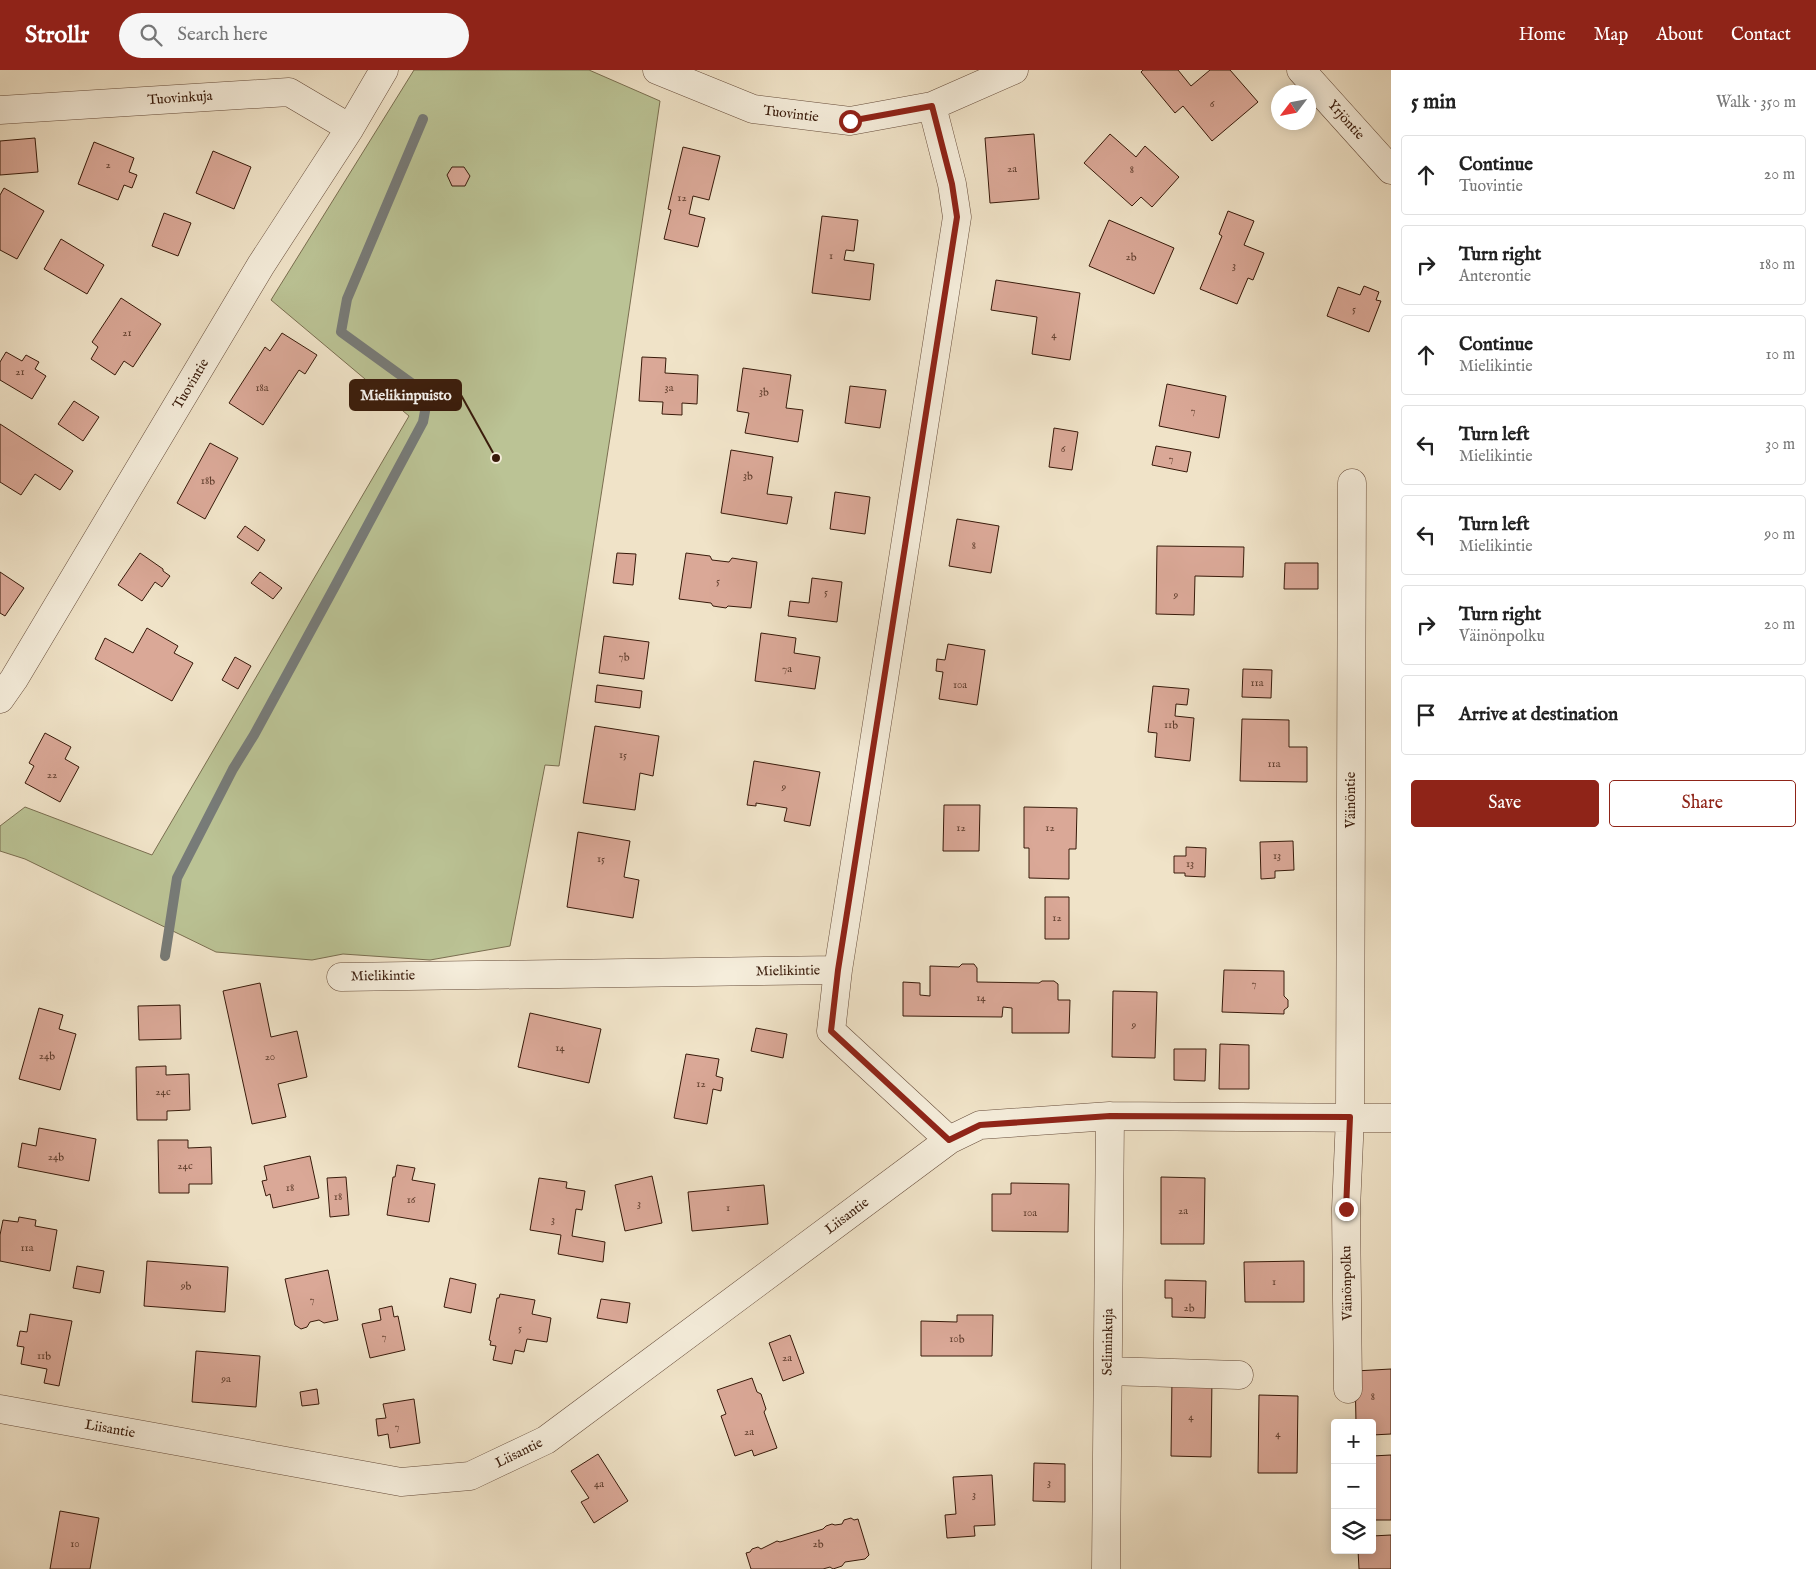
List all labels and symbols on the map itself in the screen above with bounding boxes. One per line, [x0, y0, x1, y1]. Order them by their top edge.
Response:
north arrow [1271, 85, 1316, 130]
street label: Tuovinkuja [147, 87, 214, 109]
street label: Yrjöntie [1323, 96, 1369, 144]
house number: 6 [1210, 97, 1215, 111]
street label: Tuovintie [762, 102, 820, 126]
route start [839, 110, 862, 133]
house number: 2 [105, 158, 111, 172]
house number: 2a [1007, 162, 1017, 176]
house number: 8 [1130, 163, 1134, 177]
house number: 12 [677, 191, 687, 205]
house number: 1 [829, 249, 833, 263]
house number: 2b [1125, 250, 1137, 264]
house number: 3 [1232, 259, 1236, 273]
house number: 5 [1352, 302, 1356, 316]
house number: 21 [122, 326, 132, 340]
house number: 4 [1051, 328, 1057, 342]
street label: Tuovintie [169, 355, 213, 413]
house number: 21 [15, 365, 25, 379]
callout: Mielikinpuisto [350, 380, 461, 410]
house number: 18a [255, 381, 269, 395]
house number: 3a [665, 381, 674, 395]
house number: 3b [759, 385, 769, 399]
text: Mielikinpuisto [360, 386, 452, 405]
house number: 7 [1190, 404, 1196, 418]
house number: 6 [1061, 442, 1066, 456]
house number: 7 [1168, 452, 1174, 466]
house number: 3b [743, 469, 753, 483]
house number: 18b [201, 474, 215, 488]
house number: 8 [972, 539, 976, 553]
house number: 5 [716, 574, 720, 588]
house number: 5 [824, 585, 828, 599]
house number: 9 [1173, 588, 1179, 602]
house number: 7b [618, 650, 630, 664]
house number: 7a [782, 662, 792, 676]
house number: 11a [1251, 676, 1264, 690]
house number: 10a [953, 678, 967, 692]
house number: 11b [1164, 718, 1178, 732]
house number: 15 [619, 748, 627, 762]
house number: 11a [1268, 757, 1281, 771]
house number: 22 [47, 768, 57, 782]
street label: Väinöntie [1342, 771, 1360, 829]
house number: 9 [781, 780, 787, 794]
house number: 12 [956, 821, 966, 835]
house number: 12 [1045, 821, 1055, 835]
house number: 13 [1273, 849, 1281, 863]
house number: 15 [597, 852, 605, 866]
house number: 13 [1186, 857, 1194, 871]
house number: 12 [1052, 911, 1062, 925]
street label: Mielikintie [756, 961, 821, 981]
street label: Mielikintie [351, 966, 416, 986]
house number: 7 [1251, 977, 1257, 991]
house number: 14 [976, 991, 986, 1005]
house number: 9 [1131, 1018, 1137, 1032]
house number: 14 [555, 1041, 565, 1055]
house number: 24b [39, 1049, 55, 1063]
house number: 20 [265, 1050, 275, 1064]
house number: 12 [696, 1077, 706, 1091]
house number: 24c [155, 1085, 171, 1099]
house number: 24b [48, 1150, 64, 1164]
house number: 24c [177, 1159, 193, 1173]
house number: 18 [286, 1181, 294, 1195]
house number: 18 [334, 1190, 342, 1204]
house number: 16 [407, 1193, 416, 1207]
street label: Liisantie [821, 1193, 873, 1238]
house number: 3 [637, 1197, 641, 1211]
route end [1335, 1198, 1358, 1221]
house number: 1 [726, 1201, 730, 1215]
house number: 2a [1178, 1204, 1188, 1218]
house number: 10a [1023, 1206, 1037, 1220]
house number: 3 [551, 1213, 555, 1227]
house number: 11a [21, 1241, 34, 1255]
street label: Väinönpolku [1337, 1245, 1357, 1322]
house number: 1 [1272, 1275, 1276, 1289]
house number: 9b [180, 1279, 191, 1293]
house number: 7 [309, 1293, 315, 1307]
house number: 2b [1183, 1301, 1195, 1315]
street label: Seliminkuja [1098, 1307, 1118, 1376]
house number: 5 [518, 1321, 522, 1335]
house number: 7 [381, 1330, 387, 1344]
house number: 10b [949, 1332, 965, 1346]
house number: 11b [37, 1349, 51, 1363]
house number: 2a [782, 1351, 792, 1365]
house number: 9a [220, 1372, 231, 1386]
house number: 8 [1371, 1390, 1375, 1404]
house number: 4 [1188, 1410, 1194, 1424]
street label: Liisantie [83, 1416, 137, 1442]
house number: 7 [394, 1420, 400, 1434]
house number: 2a [744, 1425, 754, 1439]
house number: 4 [1275, 1427, 1281, 1441]
street label: Liisantie [492, 1434, 546, 1472]
house number: 3 [1047, 1476, 1051, 1490]
house number: 4a [594, 1477, 604, 1491]
house number: 3 [972, 1488, 976, 1502]
house number: 10 [70, 1537, 80, 1551]
house number: 2b [812, 1537, 824, 1551]

